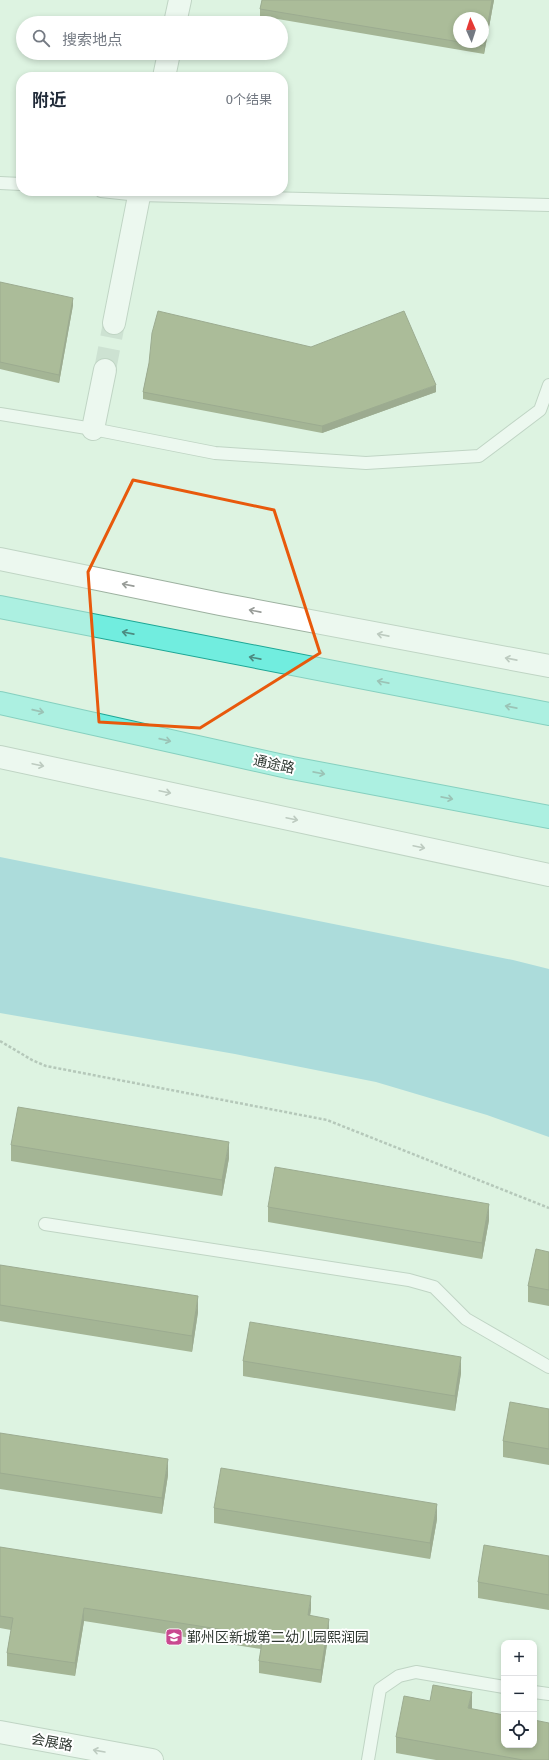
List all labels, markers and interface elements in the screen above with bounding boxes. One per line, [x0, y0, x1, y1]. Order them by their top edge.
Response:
north arrow [453, 12, 489, 48]
search box [16, 16, 288, 60]
icon: search [30, 27, 52, 49]
text: 搜索地点 [62, 29, 122, 49]
text: 附近 [32, 88, 66, 111]
text: 0个结果 [226, 90, 272, 108]
one-way arrow [122, 581, 135, 589]
one-way arrow [249, 606, 262, 614]
one-way arrow [122, 629, 135, 637]
one-way arrow [377, 631, 390, 639]
one-way arrow [249, 653, 262, 661]
one-way arrow [505, 655, 518, 663]
one-way arrow [377, 678, 390, 686]
one-way arrow [505, 703, 518, 711]
one-way arrow [31, 708, 44, 716]
one-way arrow [158, 736, 171, 744]
street label: 通途路 [252, 750, 297, 777]
one-way arrow [31, 761, 44, 769]
one-way arrow [312, 770, 325, 778]
one-way arrow [158, 789, 171, 797]
one-way arrow [440, 794, 453, 802]
one-way arrow [285, 816, 298, 824]
one-way arrow [413, 843, 426, 851]
school or university icon: 鄞州区新城第二幼儿园熙润园 [164, 1627, 184, 1647]
place label: 鄞州区新城第二幼儿园熙润园 [187, 1627, 369, 1646]
map controls [501, 1640, 537, 1748]
button: + [501, 1640, 537, 1676]
button: − [501, 1676, 537, 1712]
button: locate [501, 1712, 537, 1748]
street label: 会展路 [30, 1729, 74, 1755]
one-way arrow [93, 1746, 106, 1754]

